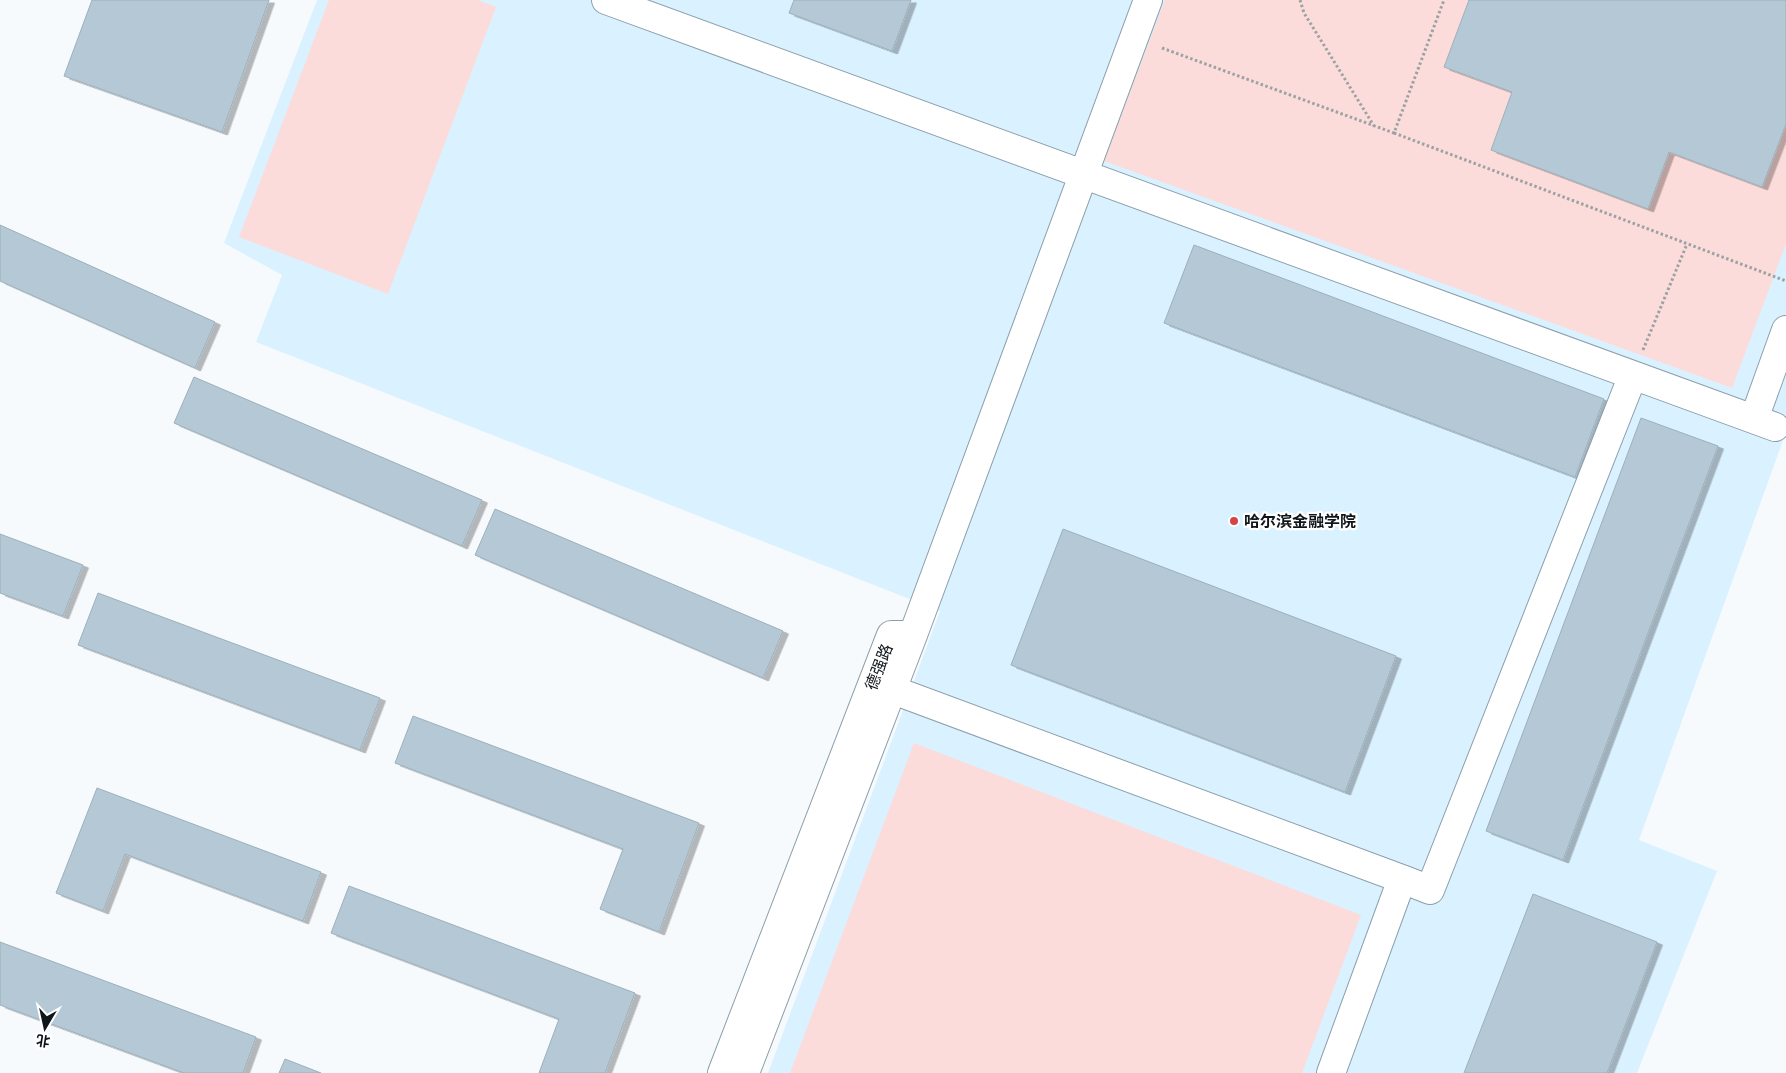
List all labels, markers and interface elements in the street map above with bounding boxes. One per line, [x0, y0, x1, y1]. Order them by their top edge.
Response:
place label: 哈尔滨金融学院 [1244, 512, 1356, 531]
marker: 哈尔滨金融学院 [1228, 515, 1240, 527]
street label: 德强路 [862, 641, 896, 693]
north arrow [20, 1003, 70, 1053]
text: 北 [35, 1032, 51, 1050]

